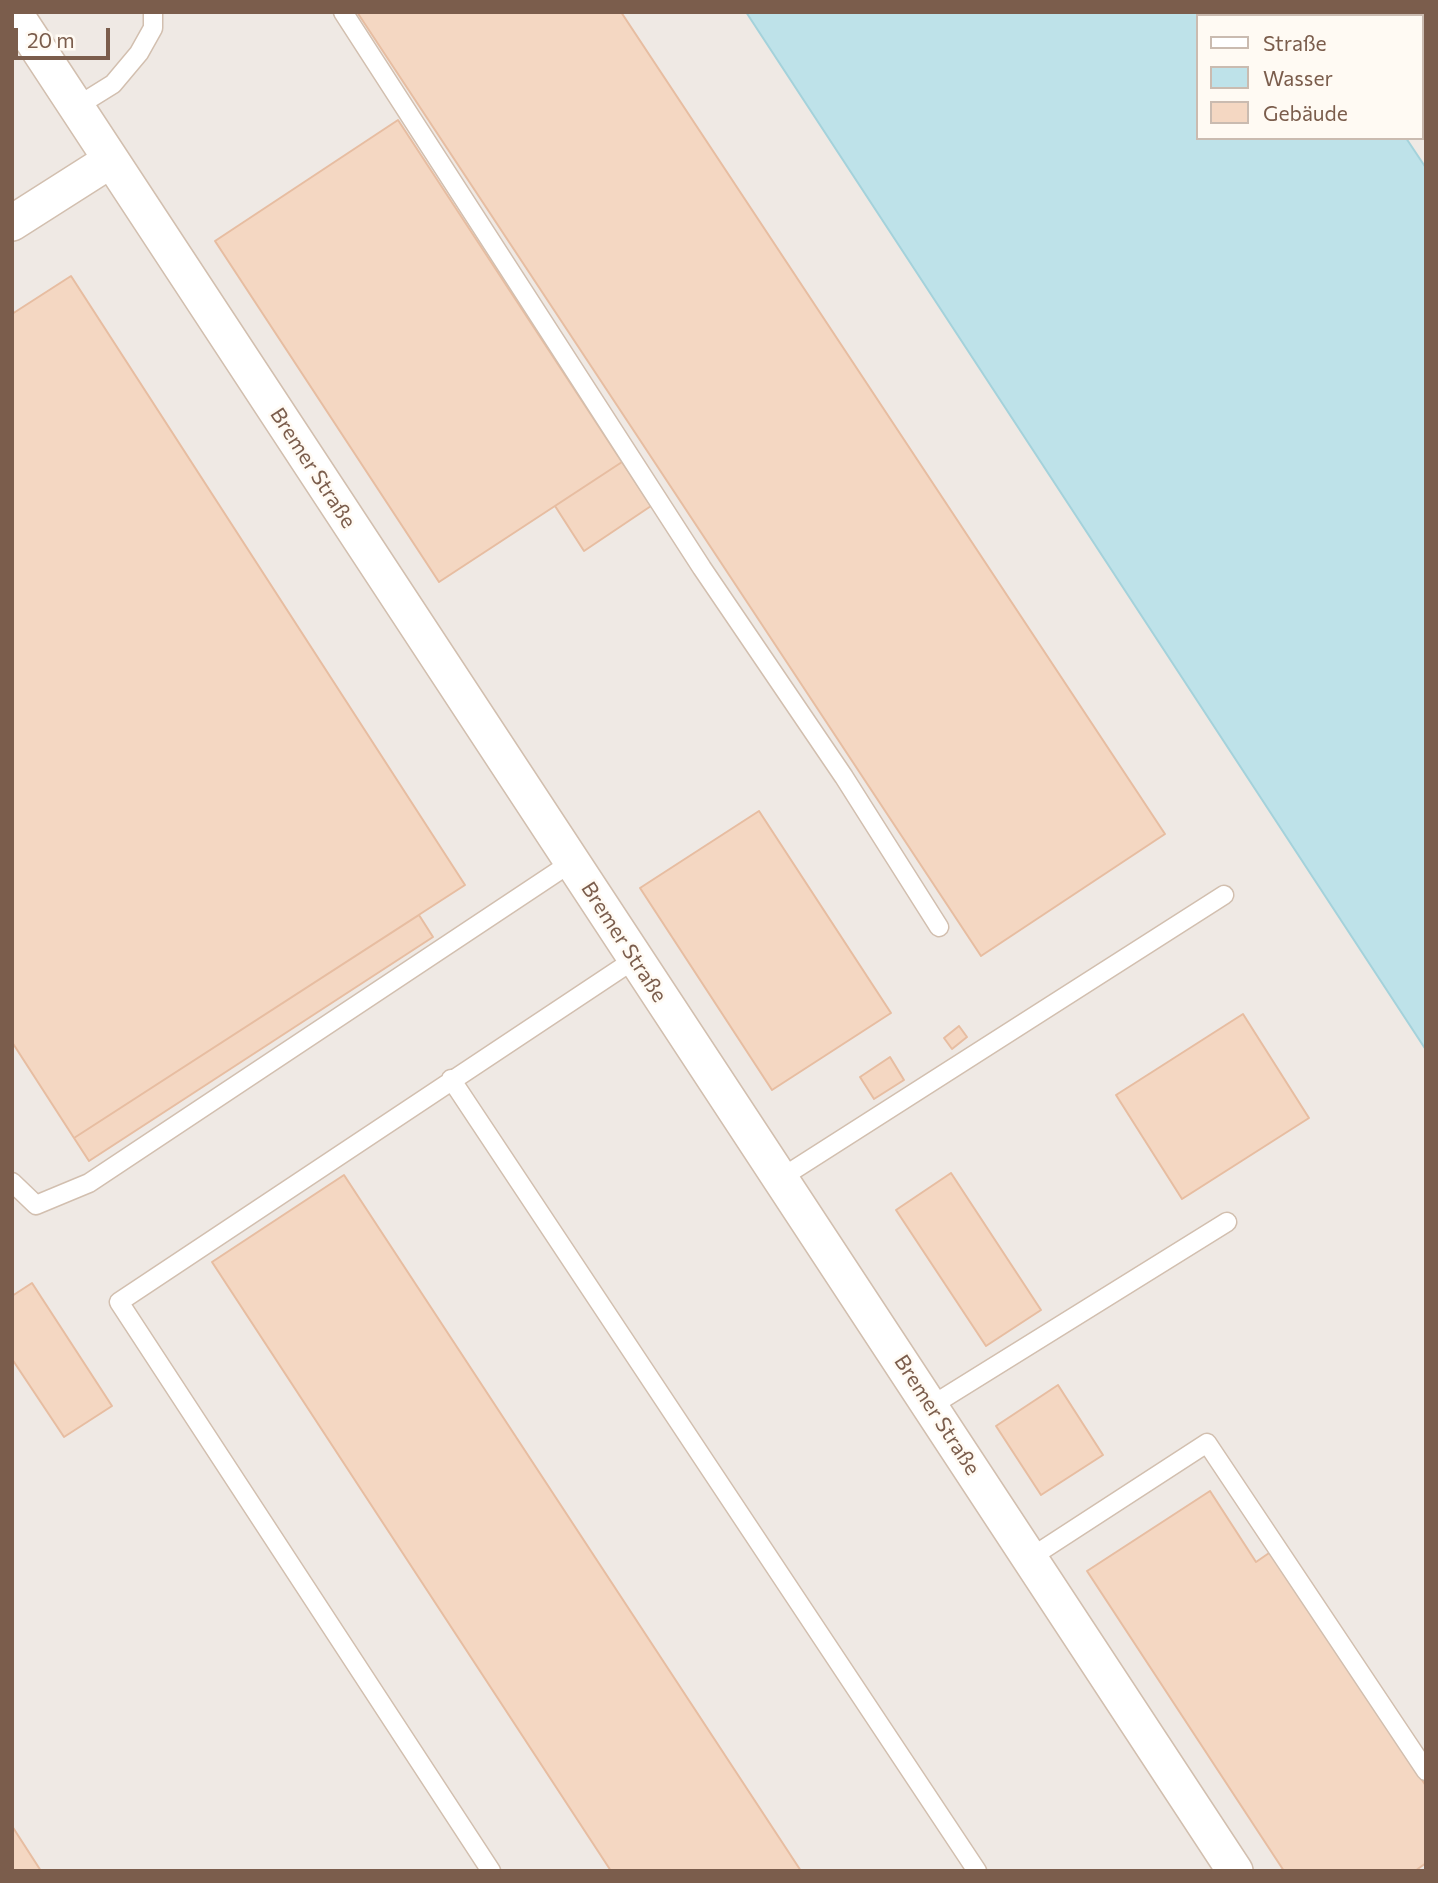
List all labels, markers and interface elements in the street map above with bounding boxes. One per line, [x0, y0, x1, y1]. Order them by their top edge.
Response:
scale bar [18, 14, 114, 58]
legend [1196, 14, 1424, 140]
text: 20 m [27, 27, 75, 52]
text: Straße [1263, 30, 1327, 55]
text: Wasser [1263, 65, 1333, 90]
text: Gebäude [1263, 100, 1348, 125]
street label: Bremer Straße [265, 403, 361, 533]
street label: Bremer Straße [576, 877, 672, 1007]
street label: Bremer Straße [889, 1350, 985, 1480]

